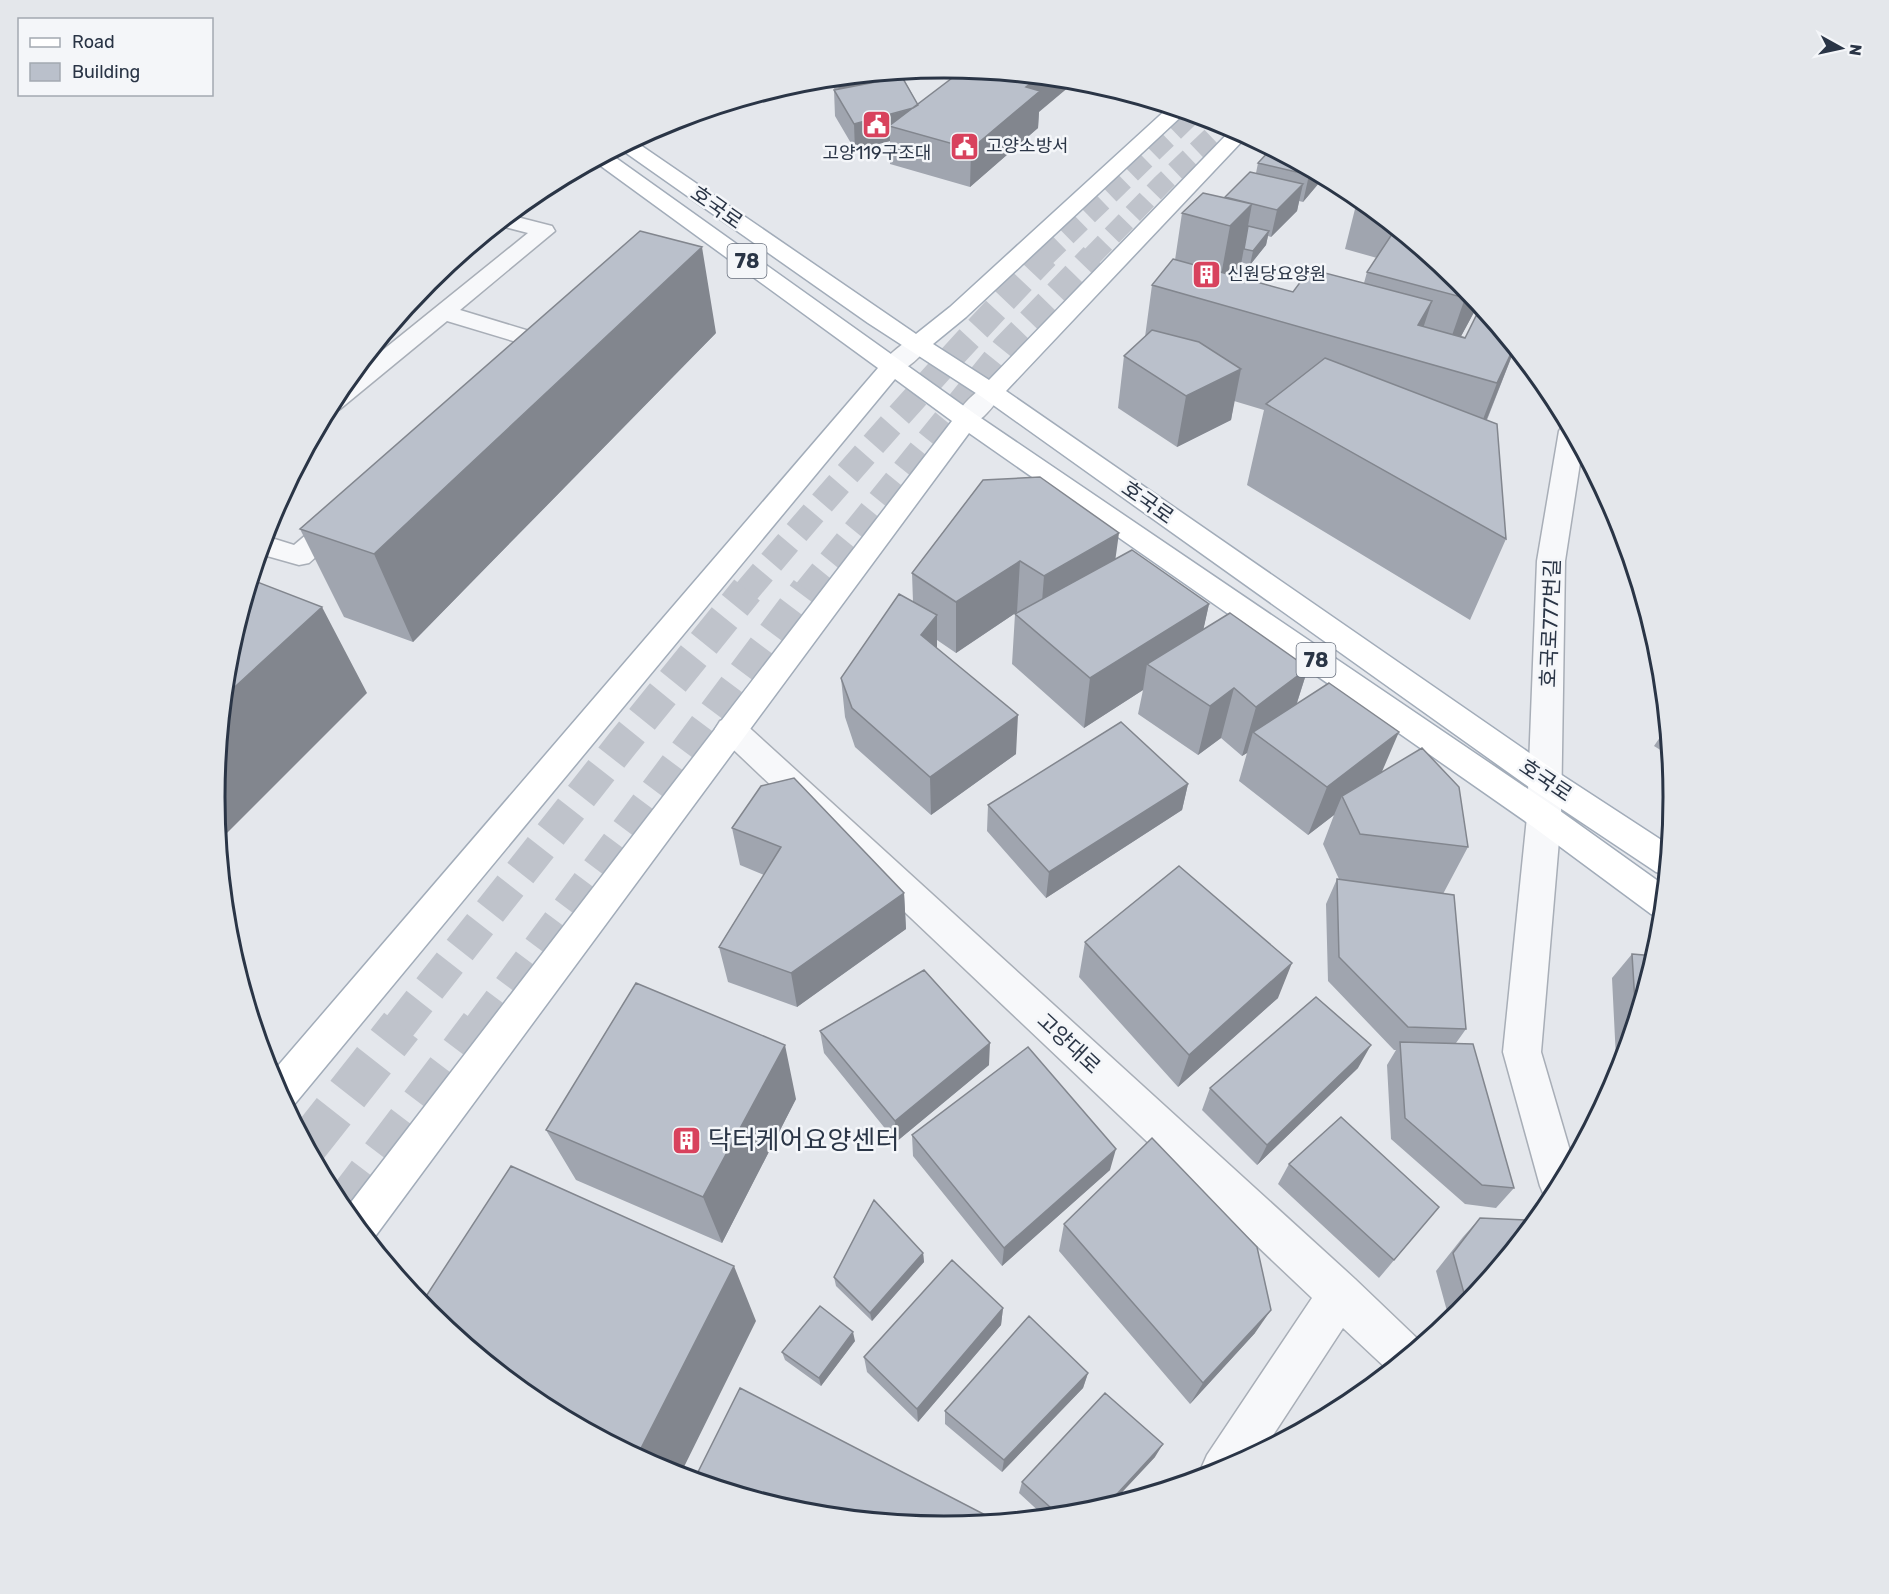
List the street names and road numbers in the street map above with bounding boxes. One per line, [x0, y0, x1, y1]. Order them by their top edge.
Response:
street label: 호국로 [686, 180, 748, 234]
road number: 78 [728, 244, 766, 278]
street label: 호국로 [1117, 475, 1179, 529]
street label: 호국로777번길 [1535, 558, 1565, 688]
road number: 78 [1296, 643, 1336, 677]
street label: 호국로 [1515, 753, 1577, 807]
street label: 고양대로 [1032, 1008, 1106, 1078]

